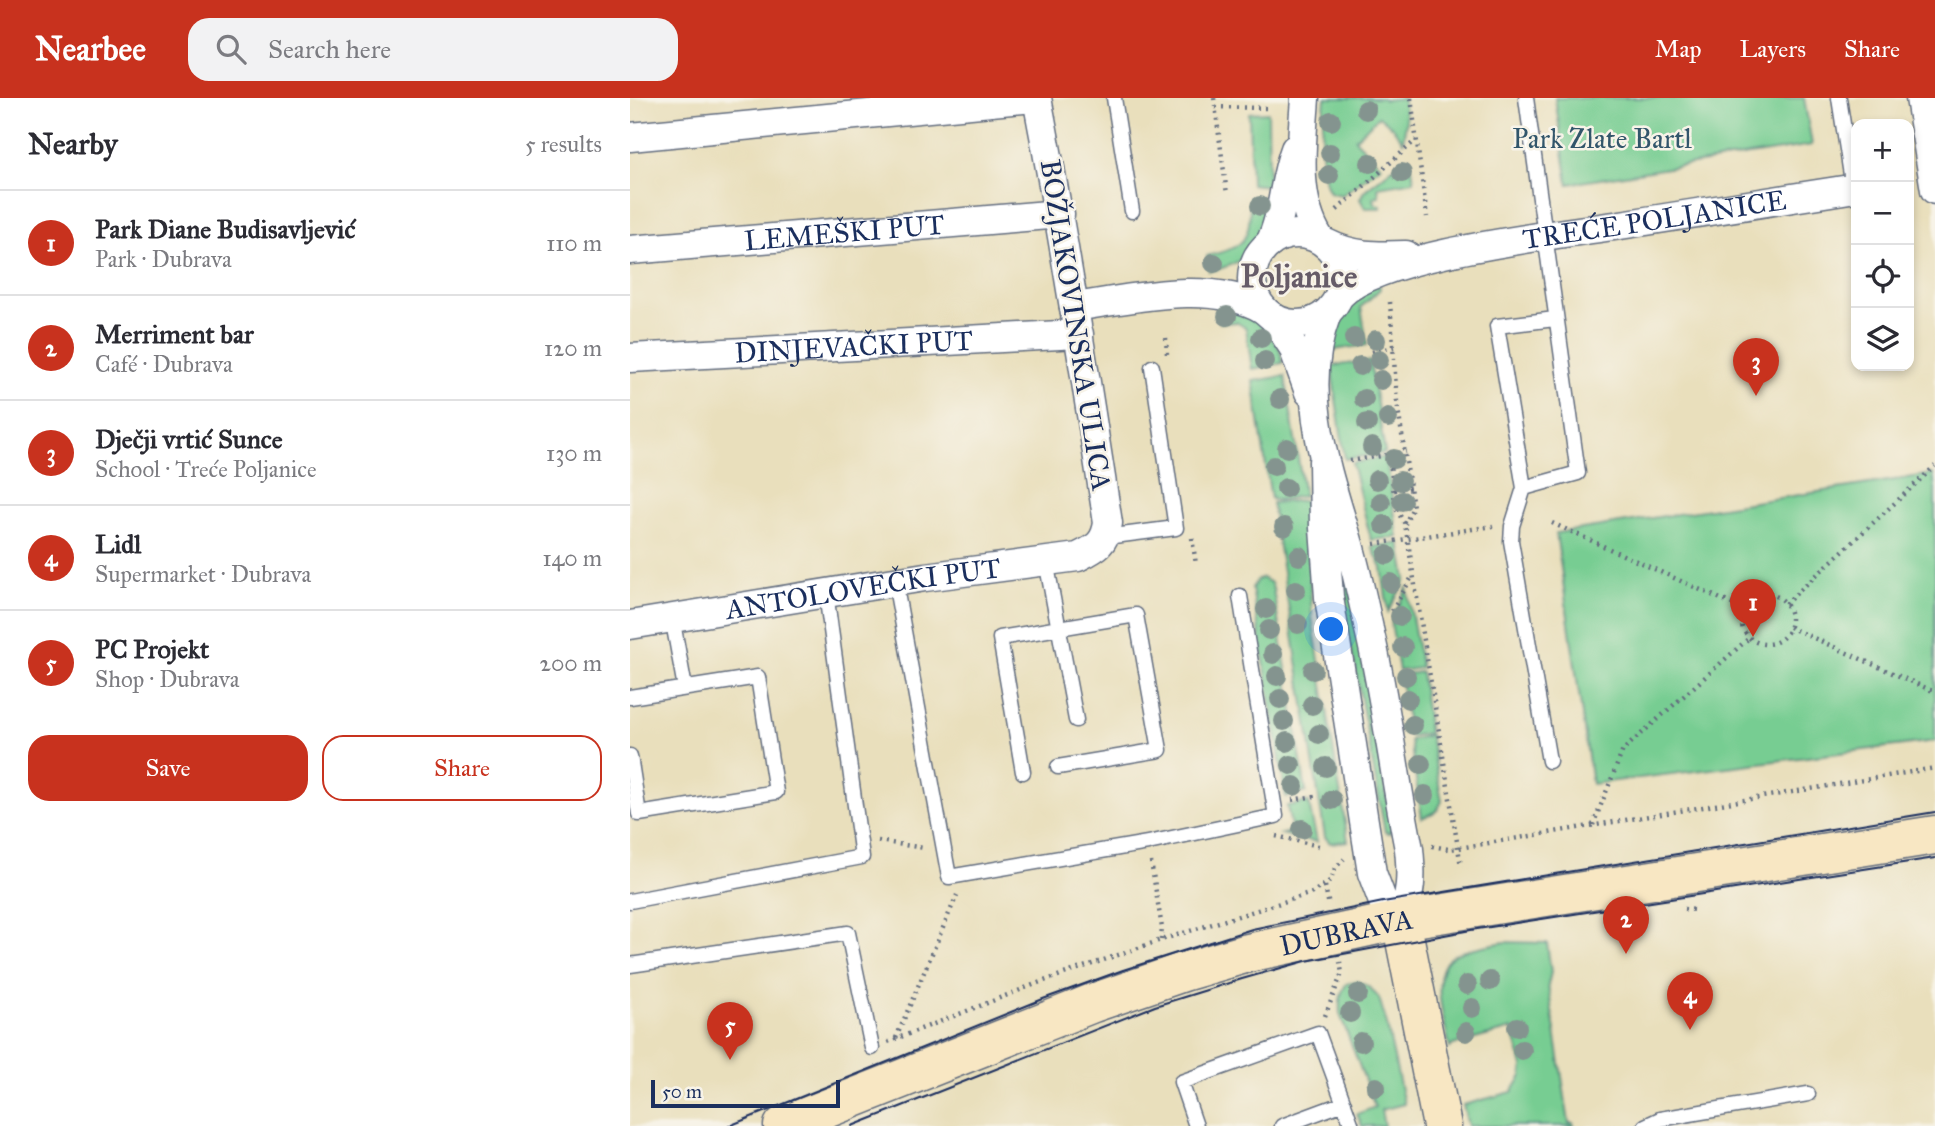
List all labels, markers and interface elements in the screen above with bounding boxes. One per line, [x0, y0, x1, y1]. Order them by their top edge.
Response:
search box [188, 18, 678, 81]
text: Nearbee [35, 29, 146, 69]
icon: search [212, 30, 250, 68]
text: Search here [268, 33, 391, 65]
text: Map [1655, 34, 1702, 64]
text: Layers [1740, 34, 1806, 64]
text: Share [1844, 34, 1900, 64]
map controls [1851, 119, 1914, 371]
button: + [1851, 119, 1914, 182]
park label: Park Zlate Bartl [1512, 121, 1692, 156]
text: Nearby [28, 126, 118, 162]
text: 5 results [525, 130, 602, 158]
street label: BOŽJAKOVINSKA ULICA [1033, 157, 1120, 493]
street label: TREĆE POLJANICE [1520, 182, 1788, 256]
button: − [1851, 182, 1914, 245]
street label: LEMEŠKI PUT [743, 206, 946, 258]
text: Park Diane Budisavljević [95, 213, 355, 245]
text: 1 [46, 229, 56, 257]
text: 110 m [546, 229, 602, 257]
text: Park · Dubrava [95, 245, 232, 273]
button: locate [1851, 245, 1914, 308]
district label: Poljanice [1241, 257, 1357, 296]
button: layers [1851, 308, 1914, 371]
text: Merriment bar [95, 318, 254, 350]
street label: DINJEVAČKI PUT [733, 322, 974, 370]
text: 2 [45, 334, 57, 362]
text: 120 m [544, 334, 602, 362]
pin: 3 [1733, 338, 1779, 396]
text: Café · Dubrava [95, 350, 233, 378]
text: Dječji vrtić Sunce [95, 423, 283, 455]
text: 3 [46, 439, 56, 467]
text: 130 m [546, 439, 602, 467]
text: School · Treće Poljanice [95, 455, 316, 483]
text: Lidl [95, 528, 141, 560]
text: 4 [45, 544, 57, 572]
text: 140 m [542, 544, 602, 572]
street label: ANTOLOVEČKI PUT [722, 550, 1003, 627]
text: Supermarket · Dubrava [95, 560, 311, 588]
pin: 1 [1730, 579, 1776, 637]
your location [1314, 612, 1348, 646]
text: PC Projekt [95, 633, 209, 665]
text: 5 [46, 649, 56, 677]
text: 200 m [540, 649, 602, 677]
text: Shop · Dubrava [95, 665, 239, 693]
button: Save [28, 735, 308, 801]
button: Share [322, 735, 602, 801]
pin: 2 [1603, 896, 1649, 954]
street label: DUBRAVA [1276, 901, 1415, 963]
pin: 4 [1667, 972, 1713, 1030]
pin: 5 [707, 1002, 753, 1060]
scale bar [651, 1077, 840, 1109]
text: 50 m [662, 1080, 702, 1103]

